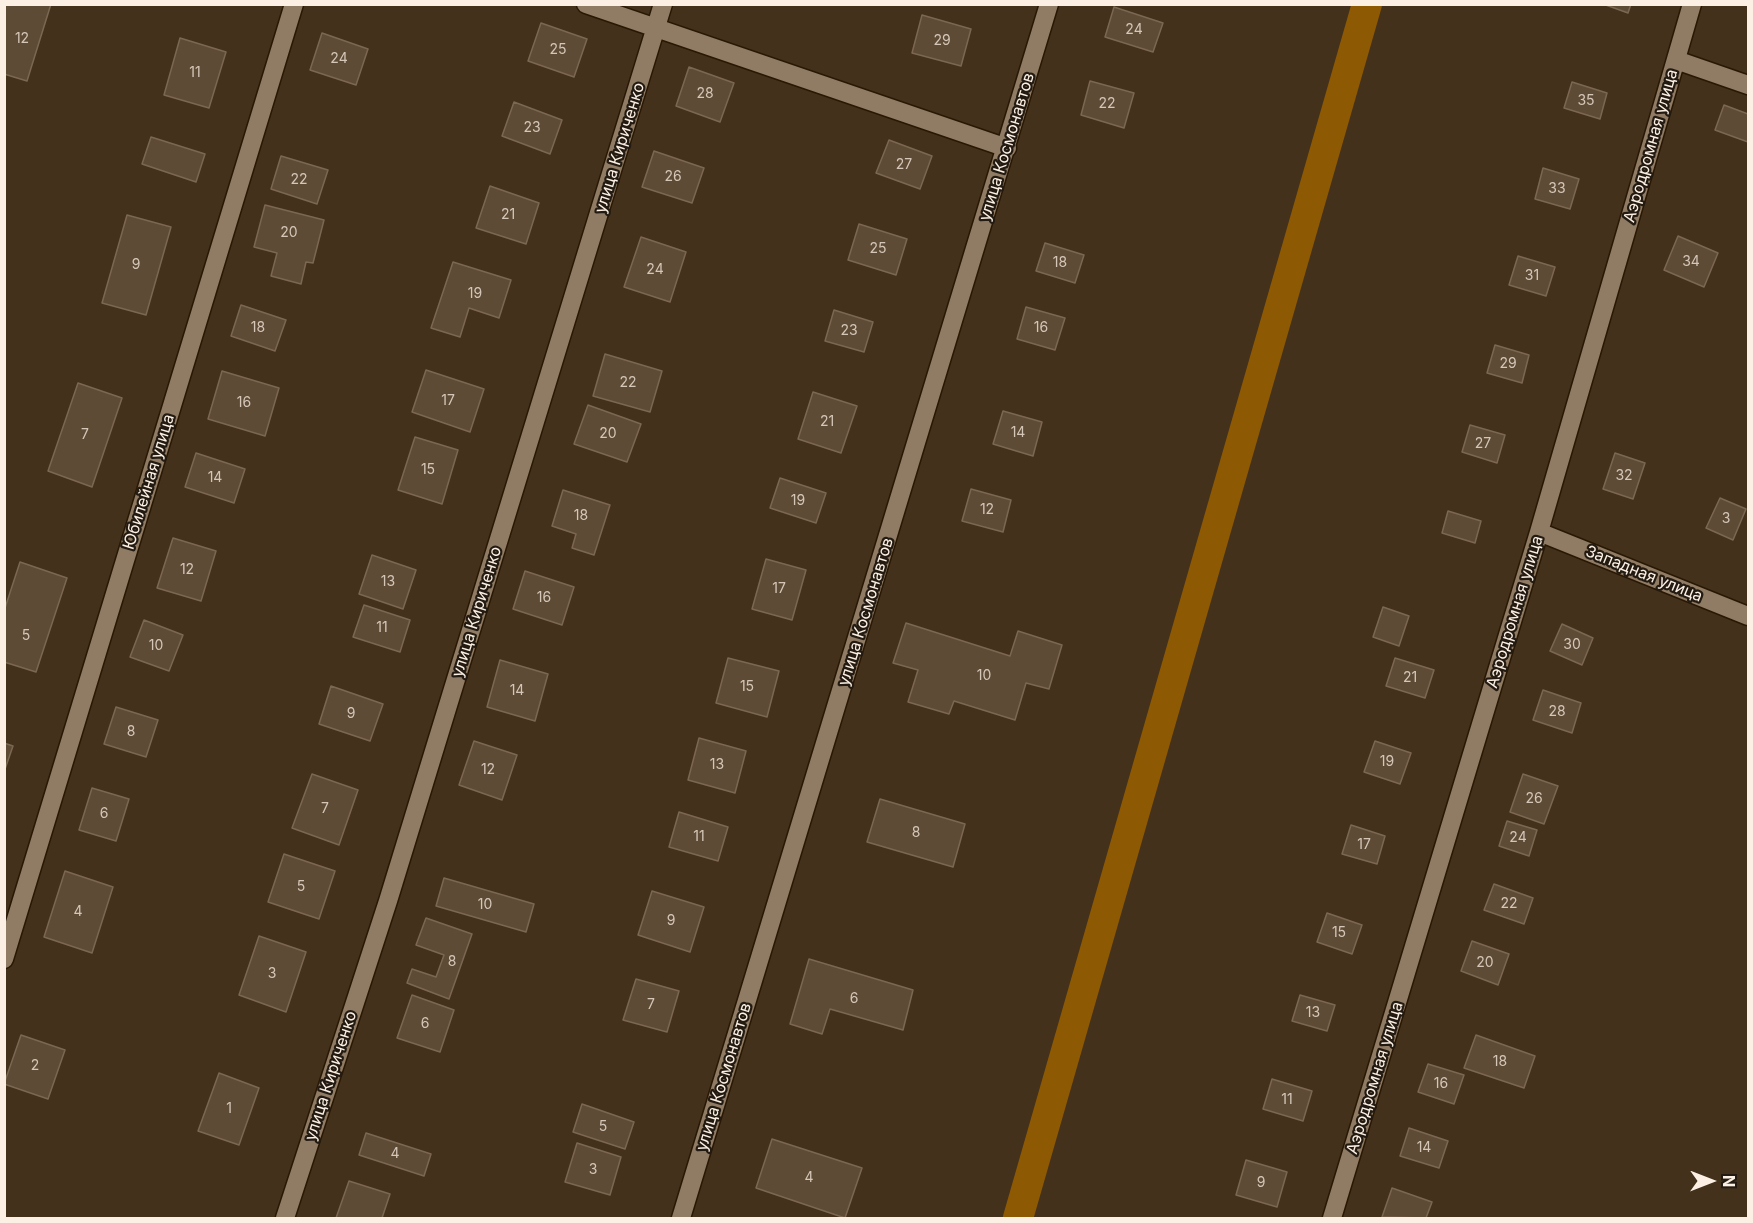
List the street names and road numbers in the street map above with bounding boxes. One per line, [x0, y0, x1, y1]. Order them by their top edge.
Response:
street label: Аэродромная улица [1620, 67, 1682, 225]
street label: улица Космонавтов [975, 71, 1039, 223]
street label: улица Кириченко [591, 80, 649, 216]
street label: Юбилейная улица [119, 412, 179, 552]
street label: Аэродромная улица [1483, 533, 1547, 691]
street label: улица Космонавтов [834, 536, 898, 688]
street label: Западная улица [1583, 542, 1705, 606]
street label: улица Кириченко [448, 544, 506, 680]
street label: Аэродромная улица [1343, 999, 1407, 1157]
street label: улица Космонавтов [692, 1001, 756, 1153]
street label: улица Кириченко [301, 1009, 361, 1143]

